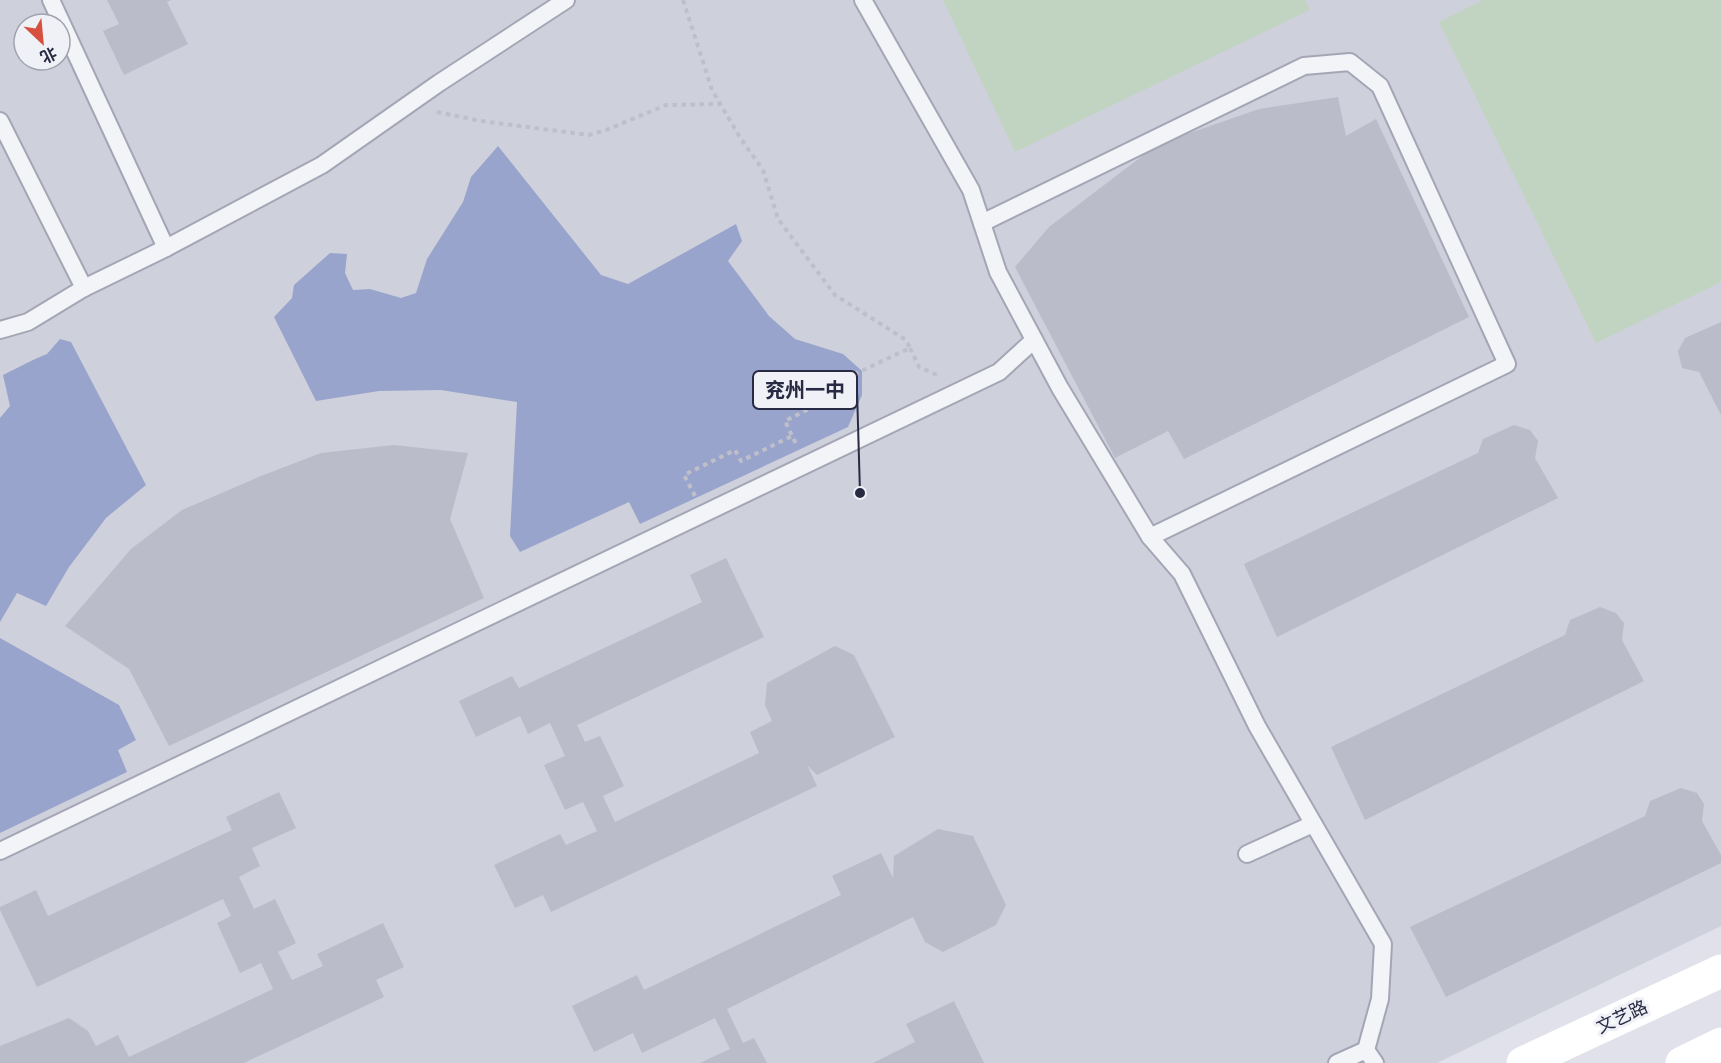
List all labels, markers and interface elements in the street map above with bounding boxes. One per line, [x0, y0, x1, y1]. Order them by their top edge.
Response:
north arrow [12, 12, 72, 72]
text: 北 [37, 43, 60, 68]
callout: 兖州一中 [753, 371, 857, 409]
text: 兖州一中 [765, 377, 845, 403]
street label: 文艺路 [1592, 995, 1651, 1038]

